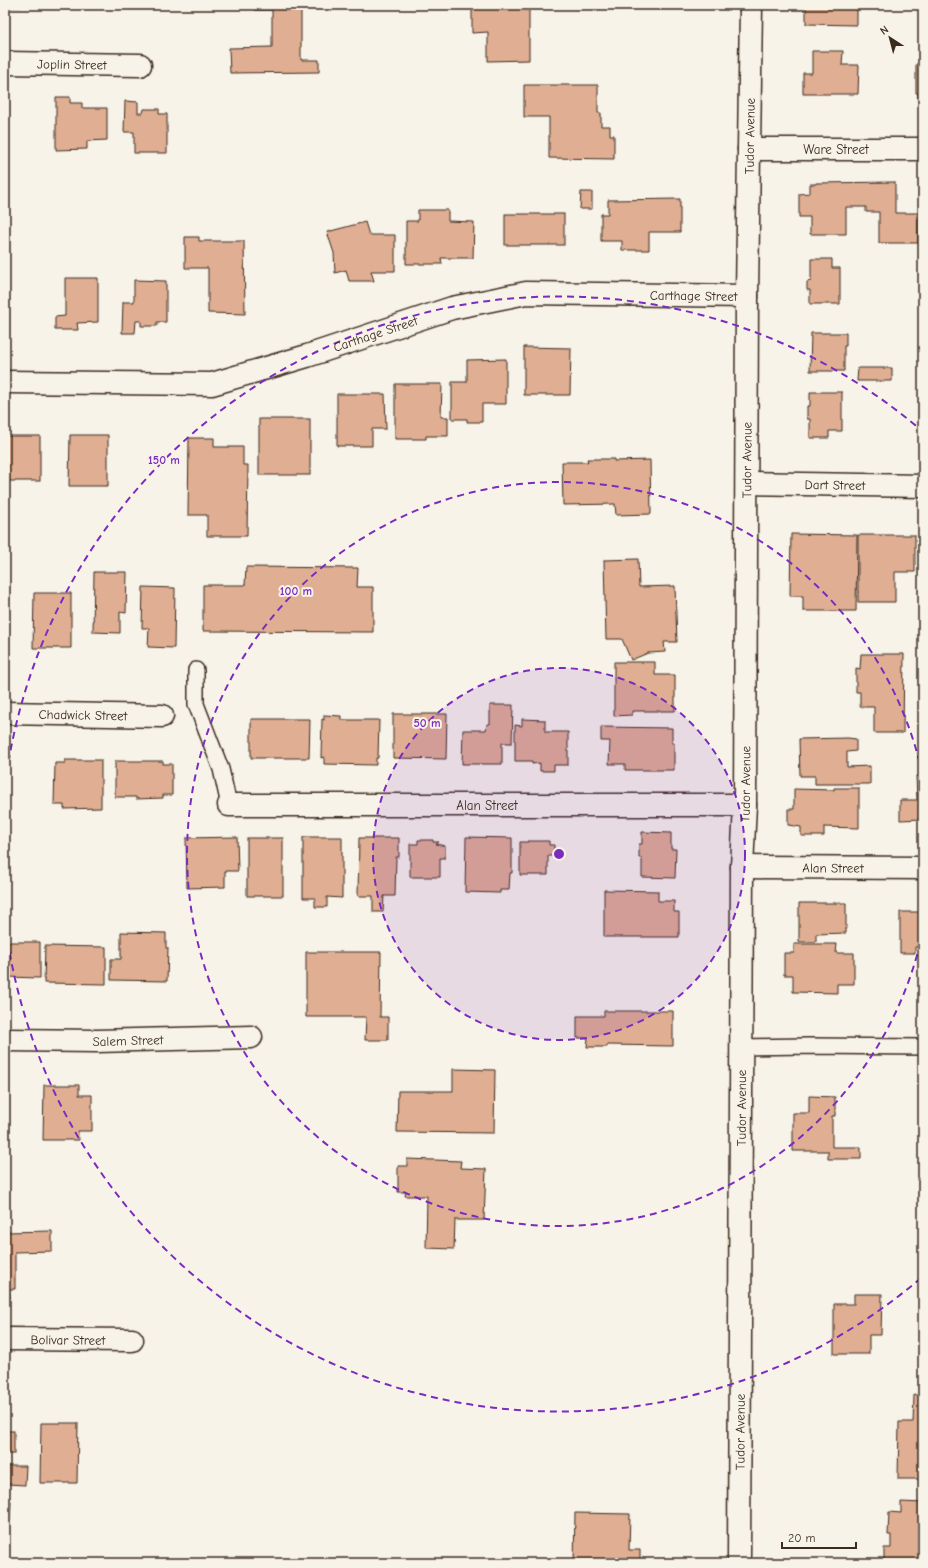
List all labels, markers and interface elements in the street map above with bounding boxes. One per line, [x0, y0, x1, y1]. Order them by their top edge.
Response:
north arrow [870, 18, 910, 58]
text: N [878, 23, 891, 38]
street label: Joplin Street [37, 56, 108, 72]
street label: Tudor Avenue [741, 97, 757, 174]
street label: Ware Street [803, 142, 870, 157]
street label: Carthage Street [650, 287, 739, 303]
street label: Carthage Street [331, 312, 420, 354]
street label: Tudor Avenue [739, 421, 754, 498]
text: 150 m [148, 453, 180, 467]
street label: Dart Street [805, 476, 867, 493]
text: 100 m [280, 584, 312, 598]
street label: Chadwick Street [38, 706, 129, 723]
text: 50 m [413, 716, 441, 730]
street label: Tudor Avenue [737, 745, 753, 823]
street label: Alan Street [456, 798, 519, 813]
centre of rings [552, 847, 566, 861]
street label: Alan Street [802, 860, 865, 875]
street label: Salem Street [92, 1032, 165, 1049]
street label: Tudor Avenue [733, 1069, 749, 1146]
street label: Bolivar Street [31, 1332, 107, 1347]
street label: Tudor Avenue [732, 1393, 747, 1470]
scale bar [782, 1524, 856, 1550]
text: 20 m [788, 1531, 816, 1545]

